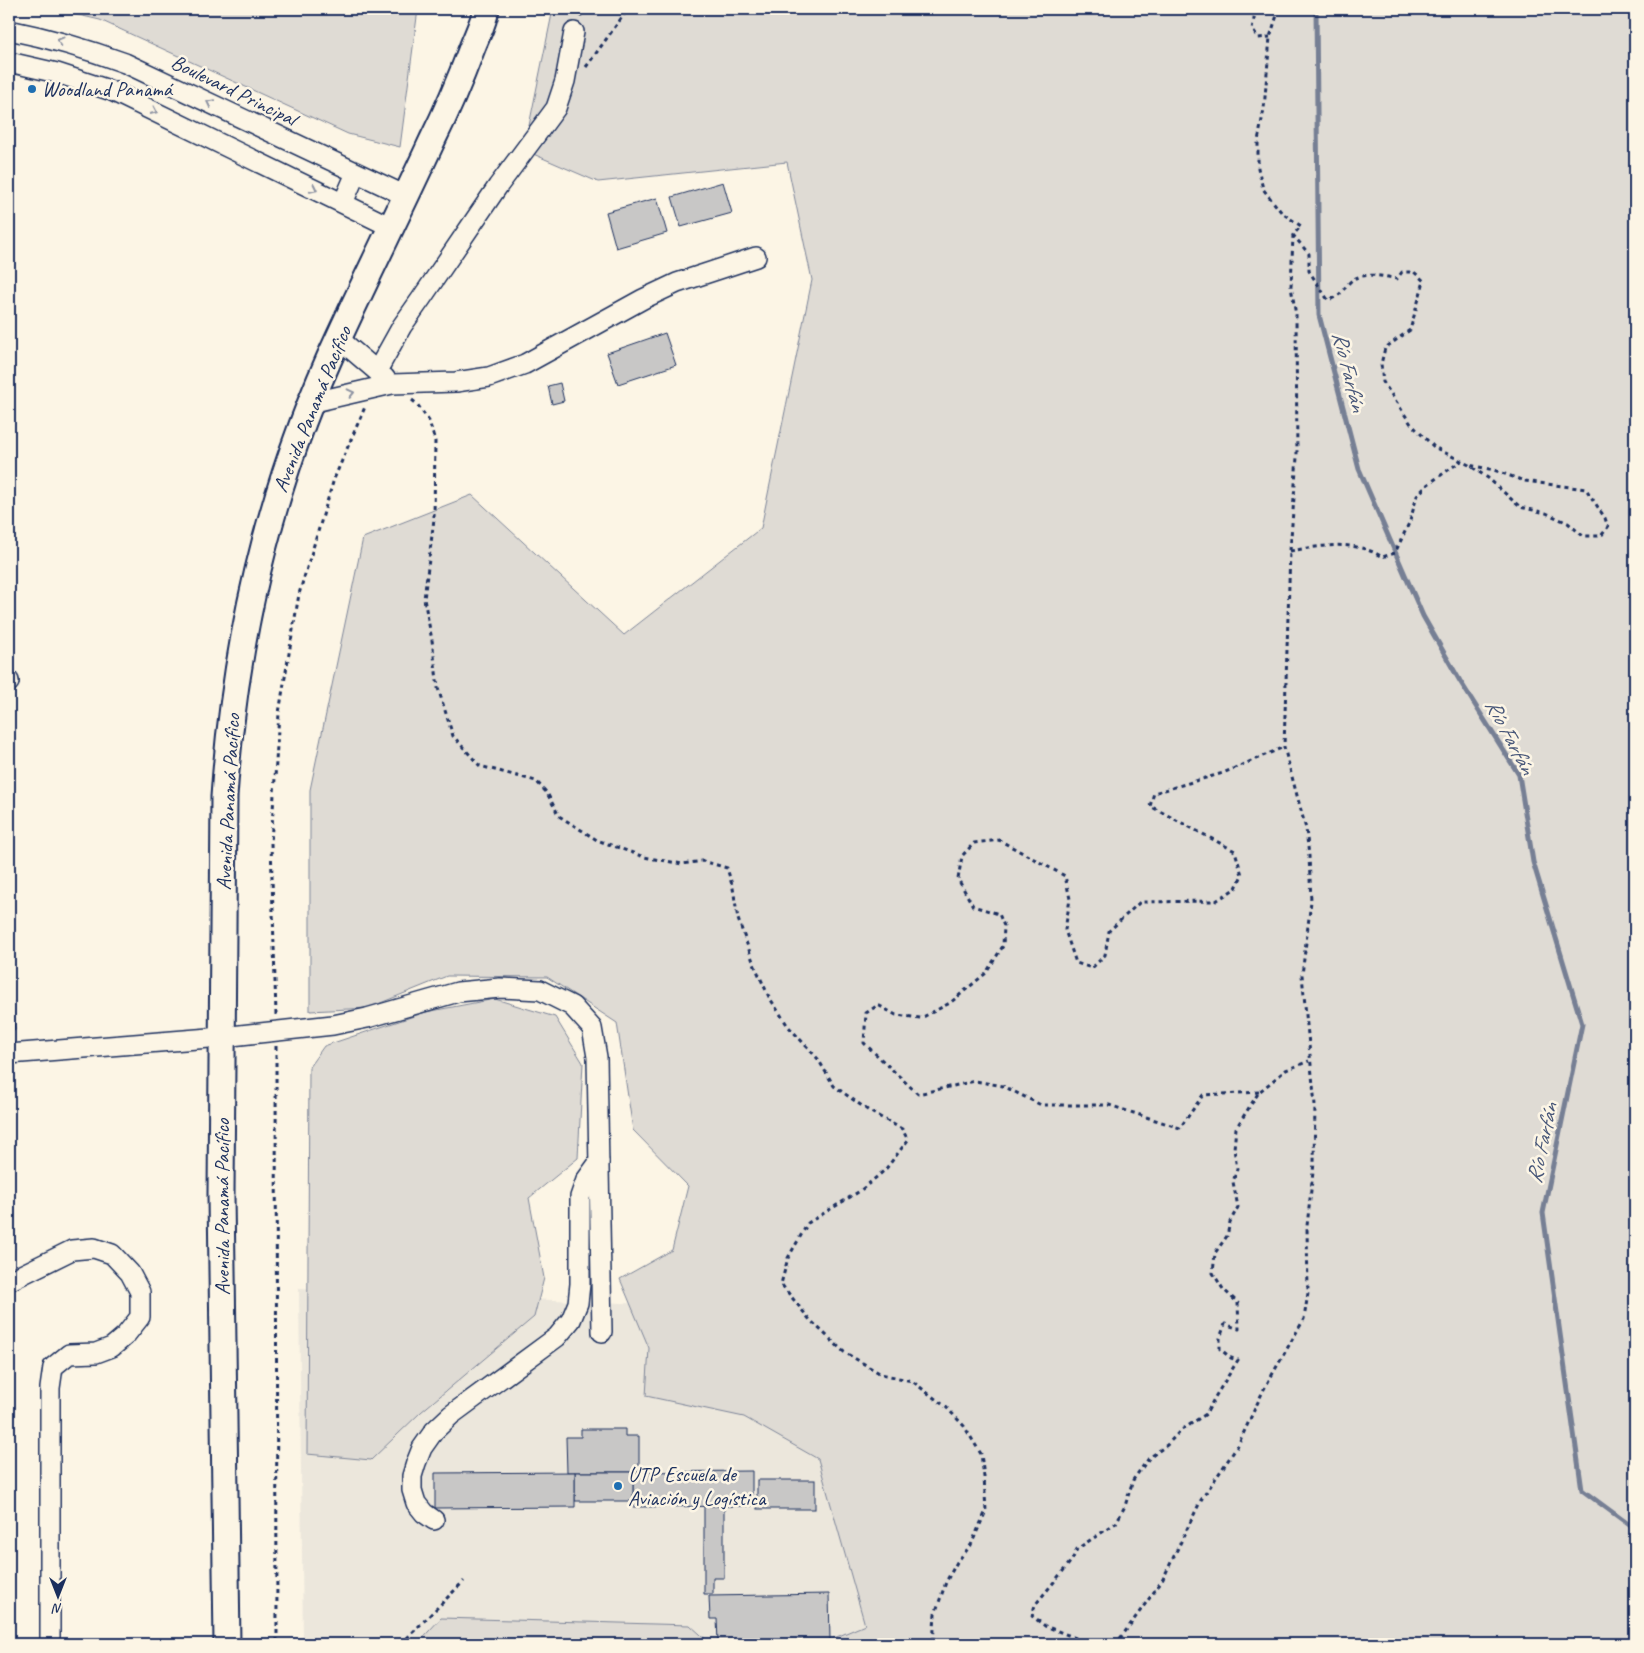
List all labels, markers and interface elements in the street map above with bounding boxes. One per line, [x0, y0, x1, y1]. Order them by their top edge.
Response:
one-way arrow [57, 37, 65, 47]
street label: Boulevard Principal [167, 48, 304, 133]
place label: Woodland Panamá [42, 76, 174, 102]
marker: Woodland Panamá [26, 83, 38, 95]
one-way arrow [206, 99, 215, 109]
one-way arrow [149, 105, 158, 115]
one-way arrow [309, 183, 318, 193]
street label: Avenida Panamá Pacífico [267, 321, 358, 496]
water label: Río Farfán [1326, 329, 1373, 416]
one-way arrow [347, 389, 355, 399]
water label: Río Farfán [1479, 694, 1542, 781]
street label: Avenida Panamá Pacífico [210, 712, 246, 891]
water label: Río Farfán [1520, 1099, 1565, 1186]
street label: Avenida Panamá Pacífico [209, 1117, 235, 1295]
place label: UTP Escuela de Aviación y Logística [628, 1461, 767, 1511]
marker: UTP Escuela de Aviación y Logística [612, 1480, 624, 1492]
north arrow [32, 1570, 82, 1620]
text: N [51, 1600, 62, 1617]

